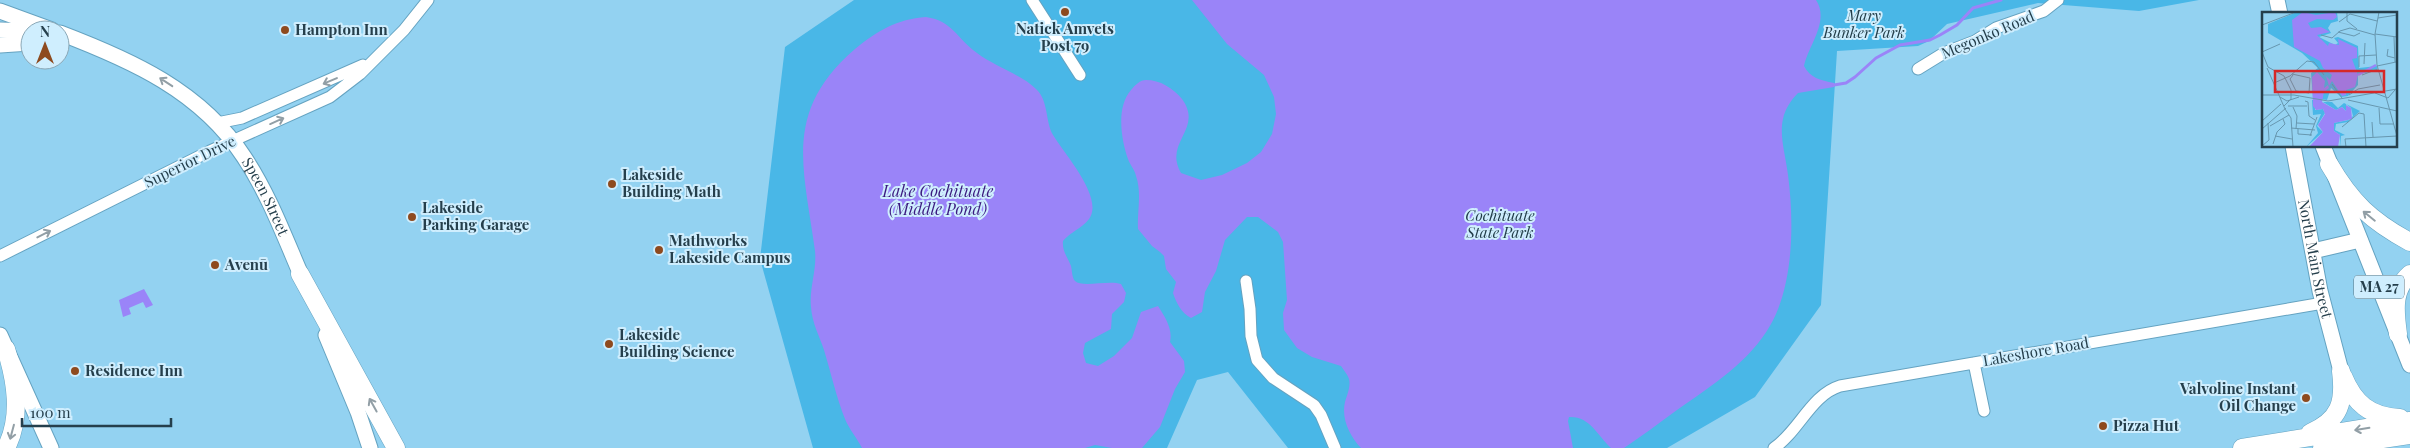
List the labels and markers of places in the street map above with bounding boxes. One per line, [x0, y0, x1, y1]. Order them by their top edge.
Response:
marker: Natick Amvets Post 79 [1059, 6, 1071, 18]
place label: Natick Amvets Post 79 [1016, 18, 1114, 55]
place label: Hampton Inn [295, 19, 389, 39]
marker: Hampton Inn [279, 24, 291, 36]
place label: Lakeside Building Math [622, 164, 721, 201]
marker: Lakeside Building Math [606, 178, 618, 190]
place label: Lakeside Parking Garage [422, 197, 530, 234]
marker: Lakeside Parking Garage [406, 211, 418, 223]
place label: Mathworks Lakeside Campus [669, 230, 791, 267]
marker: Mathworks Lakeside Campus [653, 244, 665, 256]
place label: Avenū [224, 254, 268, 274]
marker: Avenū [209, 259, 221, 271]
place label: Lakeside Building Science [619, 324, 735, 361]
marker: Lakeside Building Science [603, 338, 615, 350]
place label: Residence Inn [85, 360, 184, 380]
marker: Residence Inn [69, 365, 81, 377]
place label: Valvoline Instant Oil Change [2179, 378, 2297, 415]
marker: Valvoline Instant Oil Change [2300, 392, 2312, 404]
place label: Pizza Hut [2113, 415, 2180, 435]
marker: Pizza Hut [2097, 420, 2109, 432]

